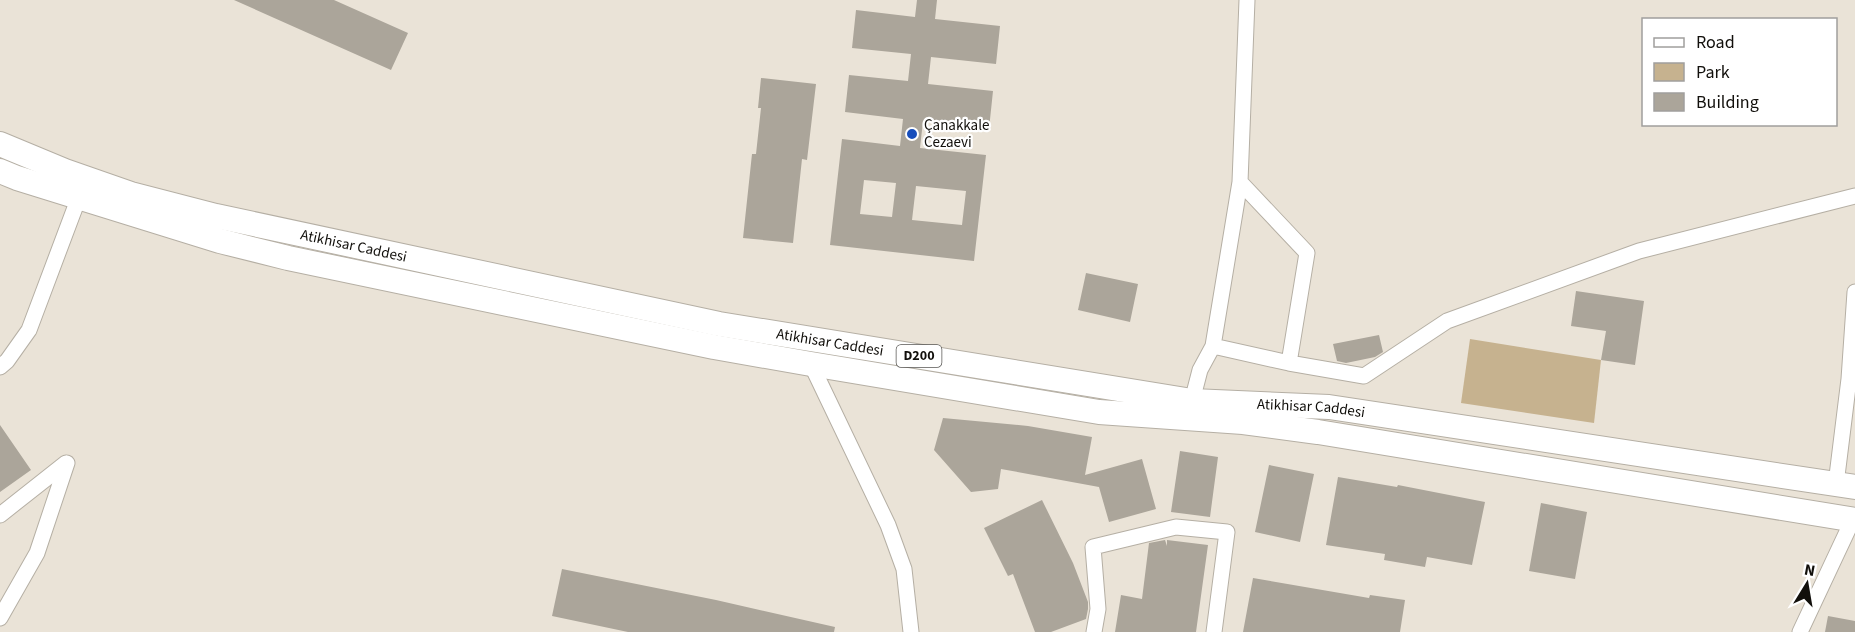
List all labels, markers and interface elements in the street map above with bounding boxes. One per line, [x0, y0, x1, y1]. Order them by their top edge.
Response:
legend [1642, 18, 1837, 126]
text: Road [1696, 30, 1735, 55]
text: Park [1696, 60, 1730, 85]
text: Building [1696, 90, 1759, 115]
place label: Çanakkale Cezaevi [924, 115, 989, 153]
marker: Çanakkale Cezaevi [905, 127, 919, 141]
street label: Atikhisar Caddesi [299, 224, 409, 267]
street label: Atikhisar Caddesi [775, 323, 885, 361]
road number: D200 [896, 345, 942, 367]
street label: Atikhisar Caddesi [1257, 393, 1366, 423]
north arrow [1777, 554, 1837, 614]
text: N [1802, 558, 1817, 582]

